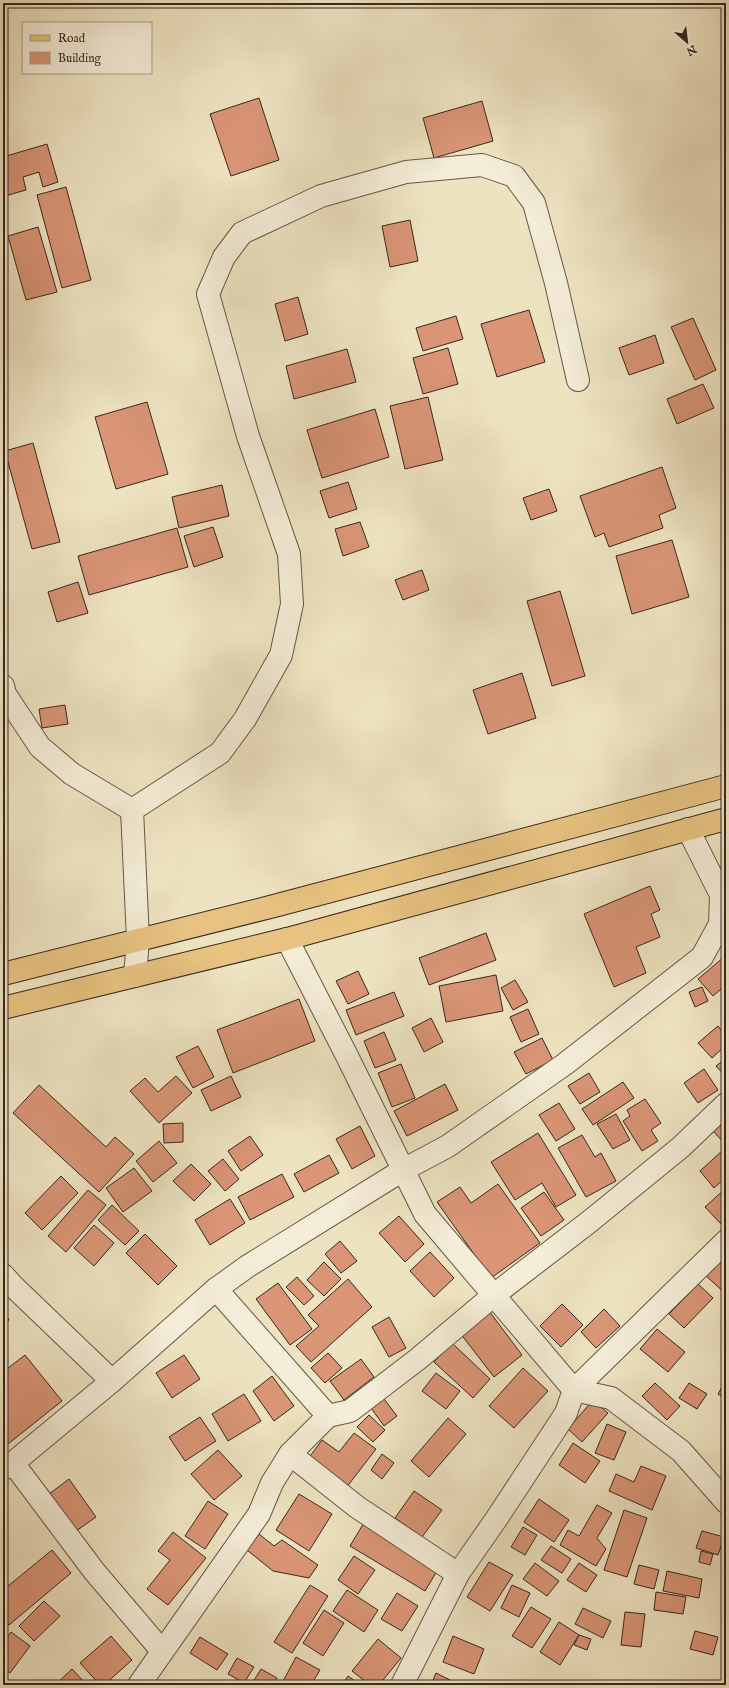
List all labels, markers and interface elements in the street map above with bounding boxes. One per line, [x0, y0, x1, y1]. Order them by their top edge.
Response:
legend [22, 22, 152, 74]
north arrow [667, 22, 707, 62]
text: Road [58, 31, 86, 46]
text: N [683, 41, 700, 59]
text: Building [58, 51, 102, 66]

